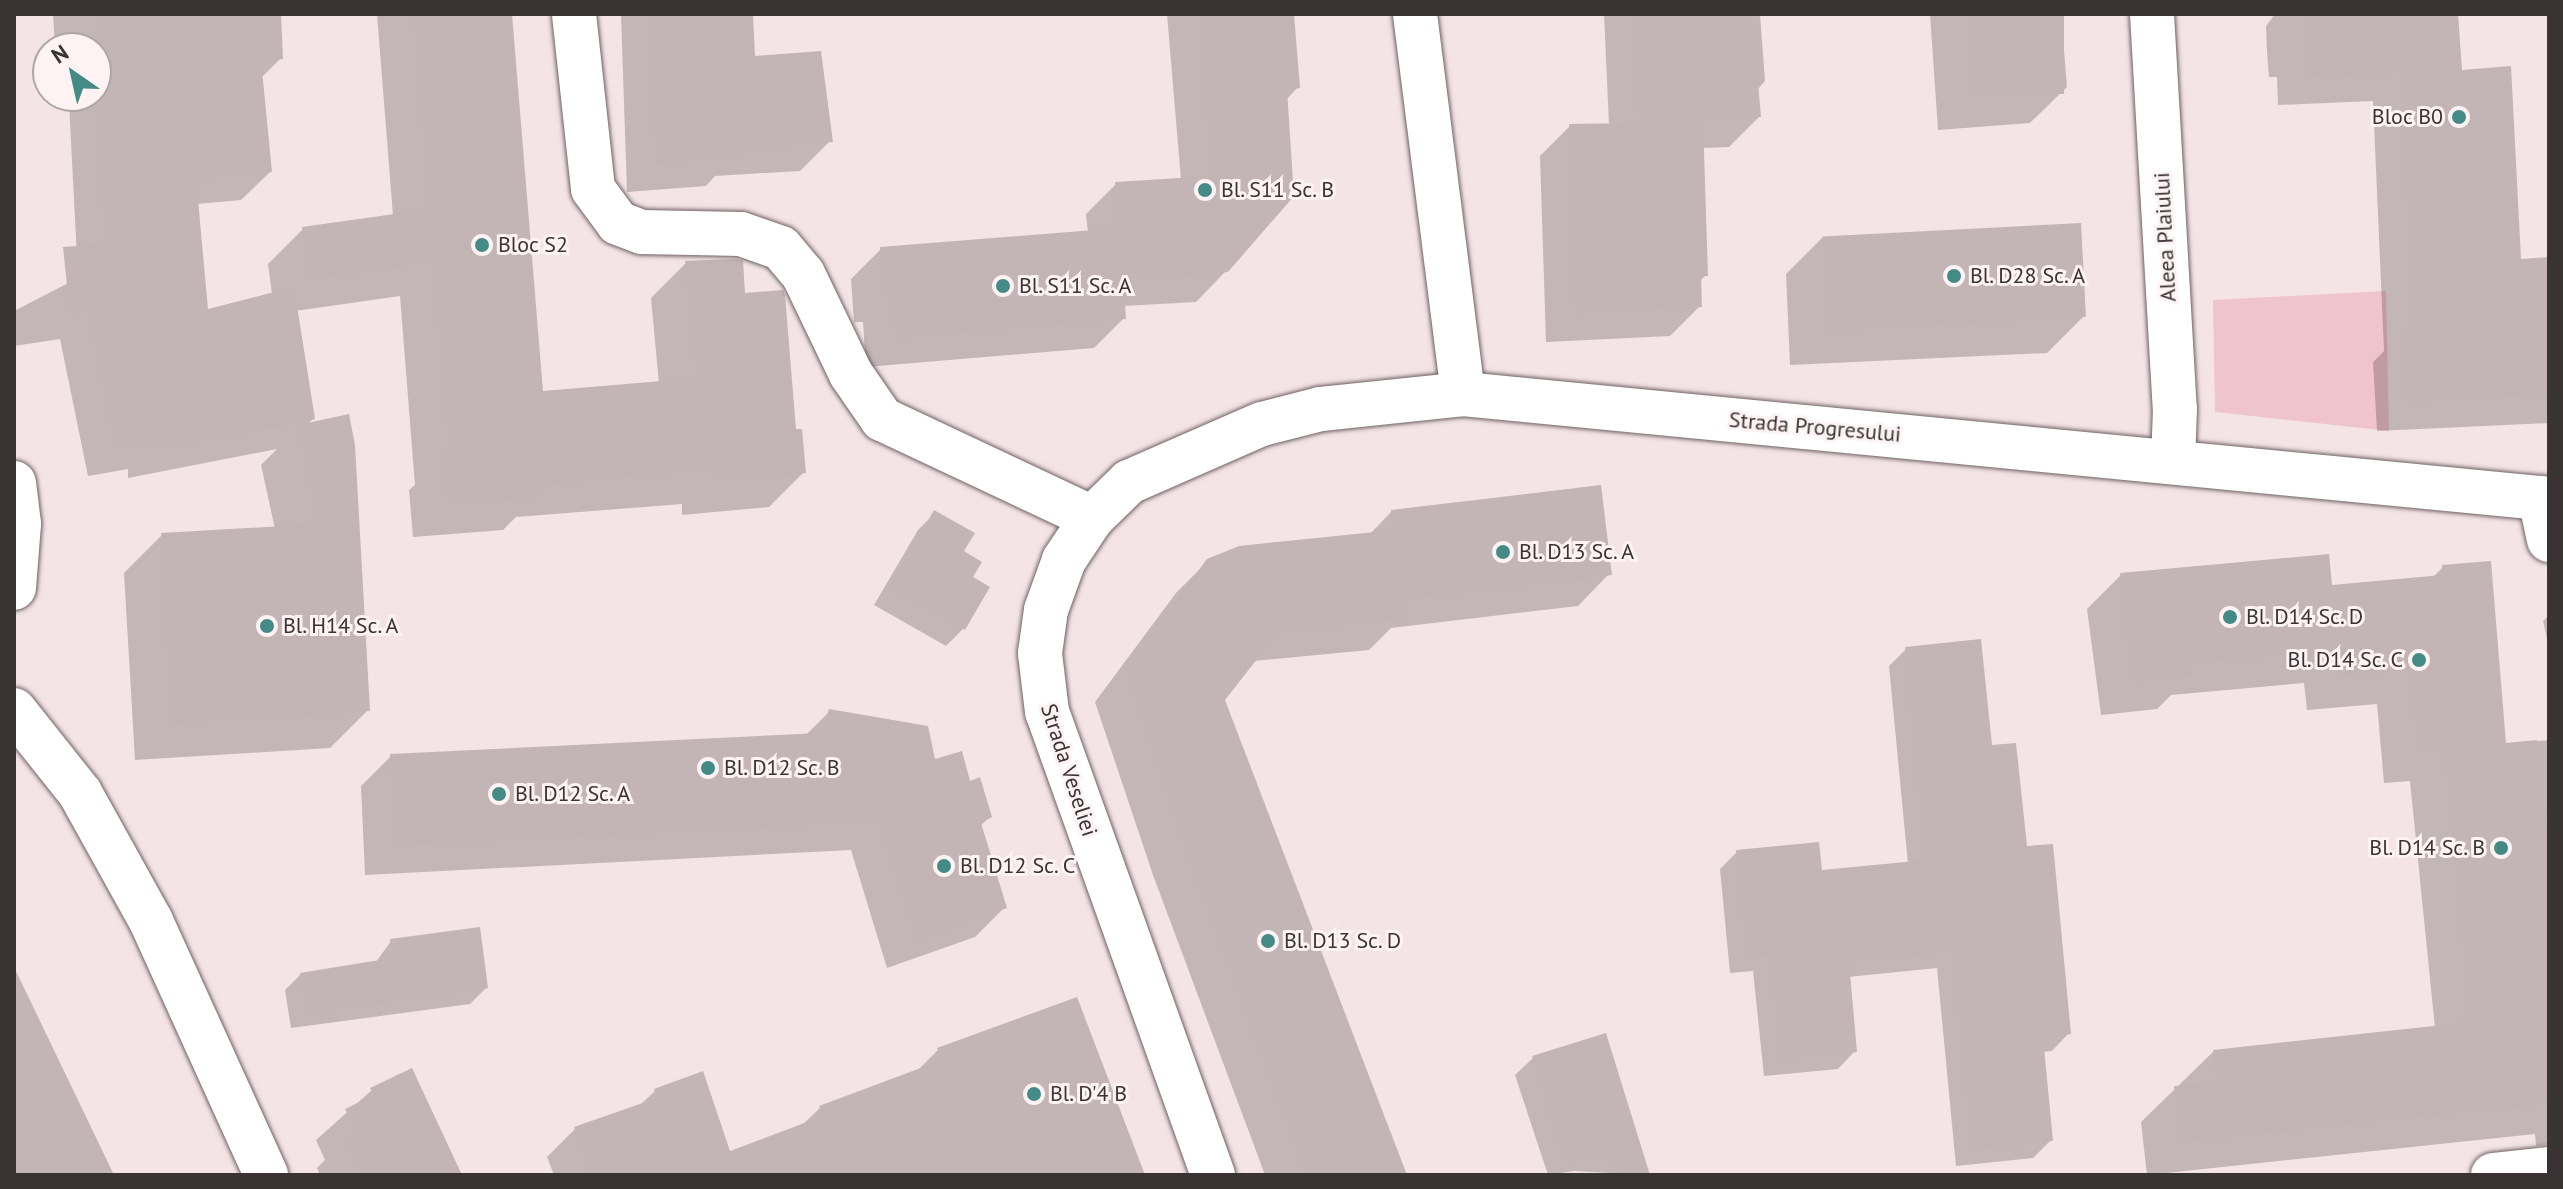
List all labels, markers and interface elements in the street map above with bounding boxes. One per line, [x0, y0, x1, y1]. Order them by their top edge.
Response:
north arrow [32, 32, 112, 112]
text: N [46, 38, 74, 69]
place label: Bloc B0 [2371, 104, 2443, 130]
marker: Bloc B0 [2450, 108, 2468, 126]
street label: Aleea Plaiului [2148, 172, 2182, 302]
place label: Bl. S11 Sc. B [1221, 177, 1337, 203]
marker: Bl. S11 Sc. B [1196, 181, 1214, 199]
place label: Bloc S2 [498, 232, 569, 258]
marker: Bloc S2 [473, 236, 491, 254]
place label: Bl. D28 Sc. A [1970, 263, 2089, 289]
marker: Bl. D28 Sc. A [1945, 267, 1963, 285]
place label: Bl. S11 Sc. A [1019, 273, 1135, 299]
marker: Bl. S11 Sc. A [994, 277, 1012, 295]
street label: Strada Progresului [1728, 406, 1902, 448]
place label: Bl. D13 Sc. A [1519, 539, 1638, 565]
marker: Bl. D13 Sc. A [1494, 543, 1512, 561]
place label: Bl. D14 Sc. D [2246, 604, 2367, 630]
marker: Bl. D14 Sc. D [2221, 608, 2239, 626]
place label: Bl. H14 Sc. A [283, 613, 403, 639]
marker: Bl. H14 Sc. A [258, 617, 276, 635]
place label: Bl. D14 Sc. C [2284, 647, 2403, 673]
marker: Bl. D14 Sc. C [2410, 651, 2428, 669]
street label: Strada Veseliei [1035, 700, 1103, 840]
place label: Bl. D12 Sc. B [724, 755, 843, 781]
marker: Bl. D12 Sc. B [699, 759, 717, 777]
place label: Bl. D12 Sc. A [515, 781, 634, 807]
marker: Bl. D12 Sc. A [490, 785, 508, 803]
place label: Bl. D14 Sc. B [2366, 835, 2485, 861]
marker: Bl. D14 Sc. B [2492, 839, 2510, 857]
place label: Bl. D12 Sc. C [960, 853, 1079, 879]
marker: Bl. D12 Sc. C [935, 857, 953, 875]
place label: Bl. D13 Sc. D [1284, 928, 1405, 954]
marker: Bl. D13 Sc. D [1259, 932, 1277, 950]
place label: Bl. D'4 B [1050, 1081, 1129, 1107]
marker: Bl. D'4 B [1025, 1085, 1043, 1103]

